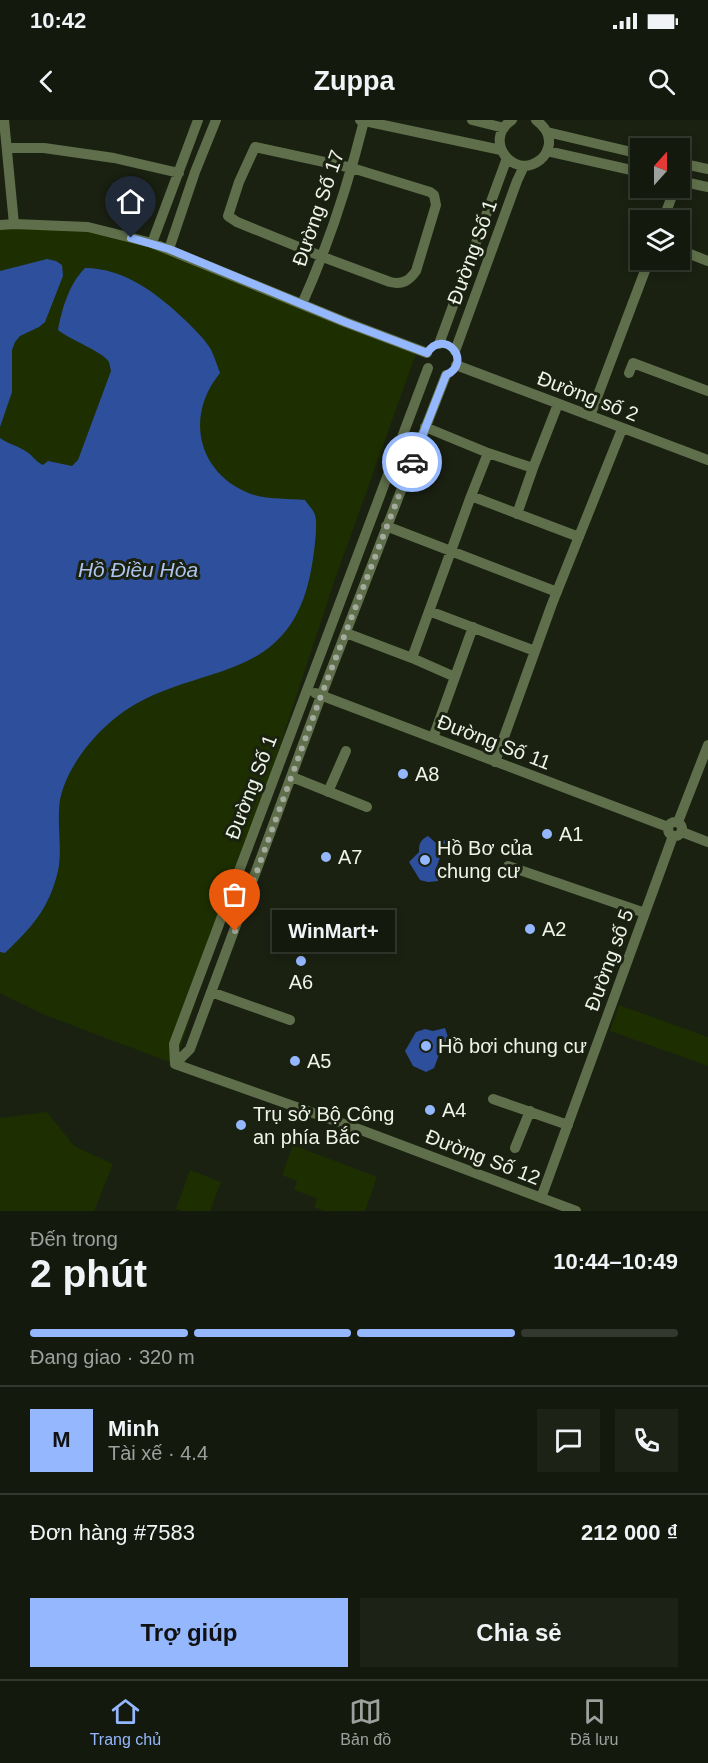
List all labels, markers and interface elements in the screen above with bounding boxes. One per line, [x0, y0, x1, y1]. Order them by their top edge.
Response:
text: 10:42 [30, 8, 86, 33]
icon: back [30, 65, 63, 98]
icon: search [645, 65, 678, 98]
text: Zuppa [314, 66, 395, 96]
north arrow [630, 138, 690, 198]
map controls [630, 138, 690, 270]
street label: Đường Số 17 [288, 147, 348, 269]
pin [105, 176, 156, 238]
icon: home [114, 185, 147, 218]
street label: Đường Số 1 [443, 197, 501, 307]
button: layers [630, 210, 690, 270]
street label: Đường số 2 [534, 367, 642, 425]
courier [382, 432, 442, 492]
icon: car [396, 446, 429, 479]
water label: Hồ Điều Hòa [78, 558, 198, 581]
street label: Đường Số 11 [434, 710, 554, 774]
street label: Đường Số 1 [221, 732, 281, 842]
place label: A8 [415, 763, 439, 785]
marker: A8 [396, 767, 410, 781]
place label: A1 [559, 823, 583, 845]
marker: A1 [540, 827, 554, 841]
place label: Hồ Bơ của chung cư [437, 837, 533, 882]
place label: A7 [338, 846, 362, 868]
marker: A7 [319, 850, 333, 864]
marker: Hồ Bơ của chung cư [418, 853, 432, 867]
pin [209, 869, 260, 931]
icon: bag [218, 878, 251, 911]
street label: Đường số 5 [580, 906, 638, 1014]
callout: WinMart+ [271, 910, 394, 952]
place label: A2 [542, 918, 566, 940]
text: WinMart+ [288, 920, 379, 942]
marker: A2 [523, 922, 537, 936]
marker: A6 [294, 954, 308, 968]
place label: A6 [289, 971, 313, 993]
place label: Hồ bơi chung cư [438, 1035, 587, 1057]
marker: Hồ bơi chung cư [419, 1039, 433, 1053]
place label: A5 [307, 1050, 331, 1072]
marker: A5 [288, 1054, 302, 1068]
place label: A4 [442, 1099, 466, 1121]
place label: Trụ sở Bộ Công an phía Bắc [253, 1103, 394, 1148]
marker: A4 [423, 1103, 437, 1117]
marker: Trụ sở Bộ Công an phía Bắc [234, 1118, 248, 1132]
street label: Đường Số 12 [423, 1125, 543, 1189]
text: Đến trong [30, 1228, 118, 1250]
text: 10:44–10:49 [553, 1249, 678, 1274]
text: 2 phút [30, 1252, 147, 1295]
text: Đang giao · 320 m [30, 1346, 195, 1368]
button: chat [537, 1409, 600, 1472]
button: phone [615, 1409, 678, 1472]
text: Minh [108, 1416, 159, 1441]
text: M [52, 1427, 71, 1452]
text: Tài xế · 4.4 [108, 1442, 208, 1464]
text: Đơn hàng #7583 [30, 1520, 195, 1545]
text: 212 000 ₫ [581, 1520, 678, 1545]
button: Trợ giúp [30, 1598, 348, 1667]
button: Chia sẻ [360, 1598, 678, 1667]
tab: Trang chủ [90, 1695, 161, 1749]
tab: Bản đồ [340, 1695, 391, 1749]
tab: Đã lưu [570, 1695, 618, 1749]

